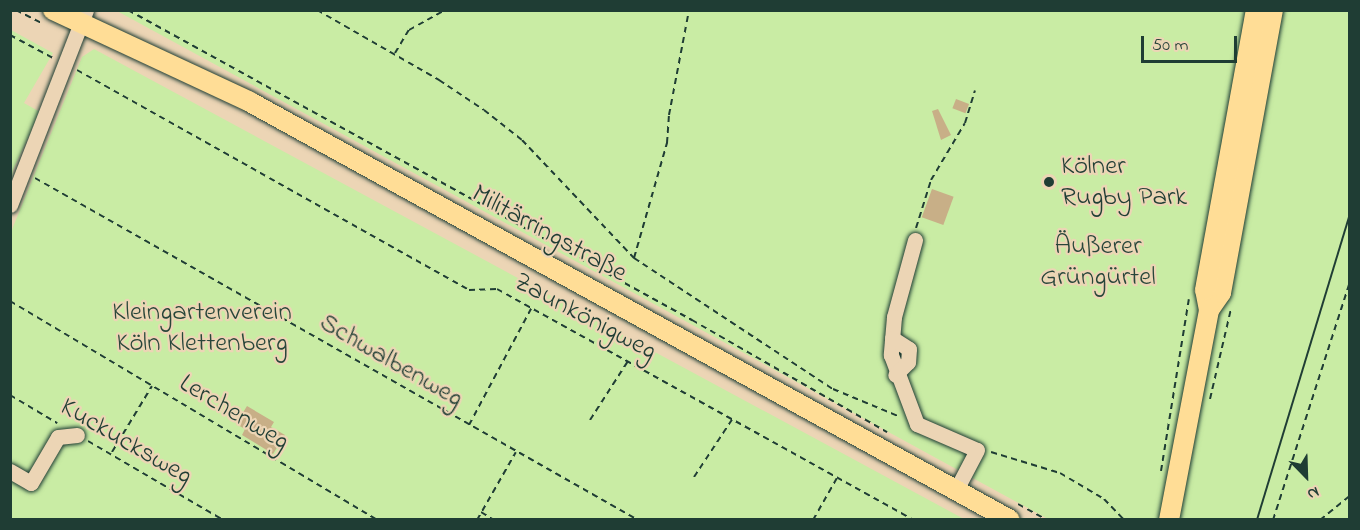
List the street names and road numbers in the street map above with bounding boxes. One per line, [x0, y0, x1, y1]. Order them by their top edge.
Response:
street label: Militärringstraße [466, 178, 632, 290]
street label: Zaunkönigweg [508, 266, 662, 368]
street label: Schwalbenweg [313, 307, 469, 415]
street label: Lerchenweg [173, 368, 295, 458]
street label: Kuckucksweg [54, 391, 198, 493]

